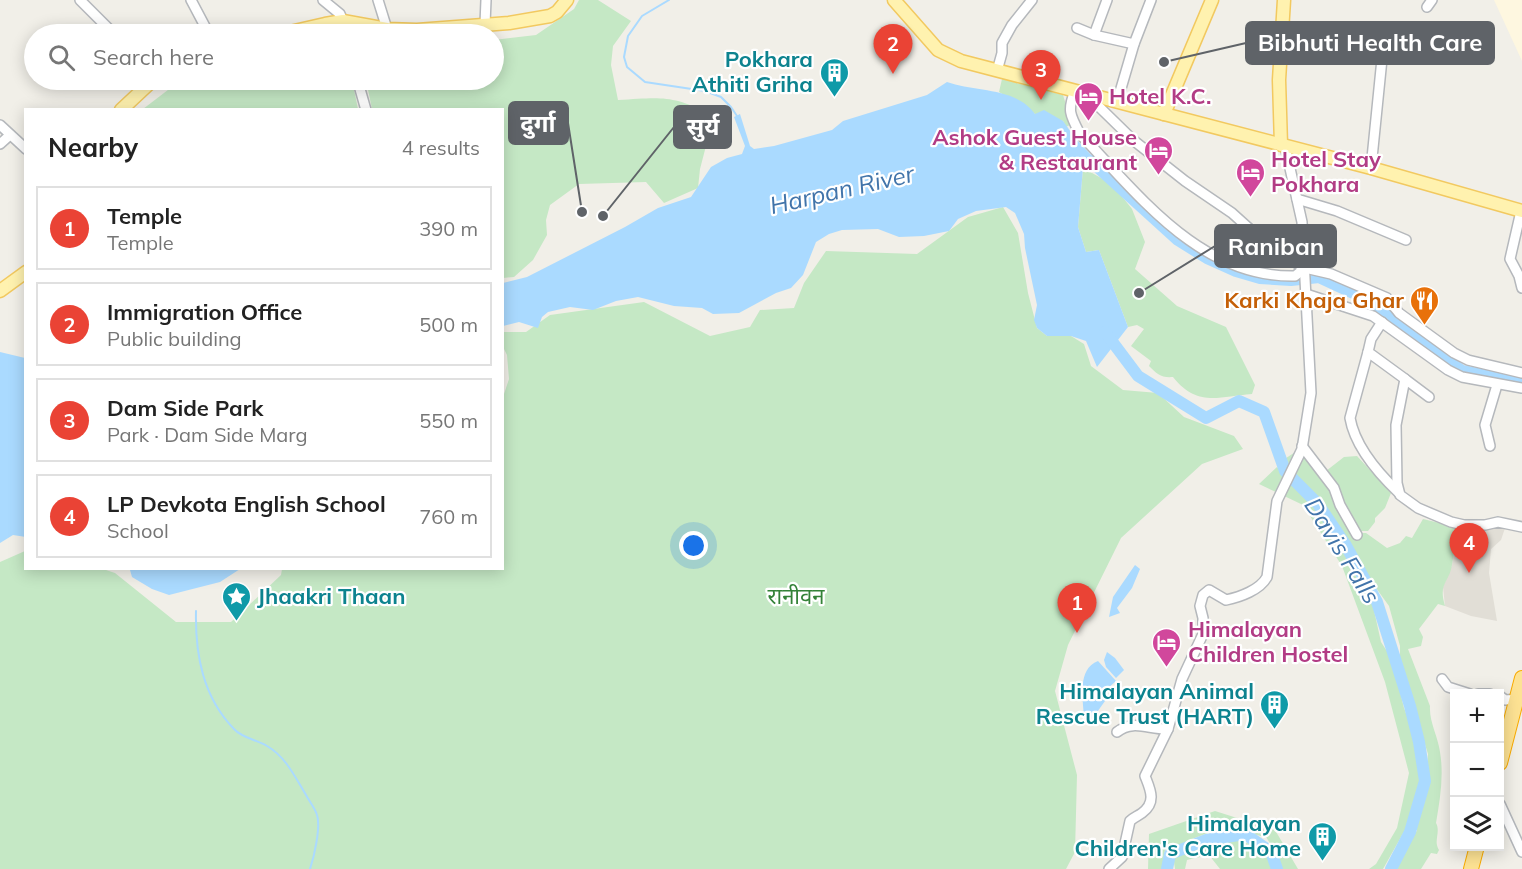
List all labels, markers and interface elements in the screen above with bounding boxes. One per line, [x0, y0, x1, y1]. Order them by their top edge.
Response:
callout: Bibhuti Health Care [1246, 22, 1494, 64]
search box [24, 24, 504, 90]
pin: 2 [874, 25, 912, 74]
text: Bibhuti Health Care [1258, 27, 1482, 57]
icon: search [45, 41, 78, 74]
text: Search here [93, 43, 214, 71]
place label: Pokhara Athiti Griha [692, 45, 813, 98]
pin: 3 [1022, 51, 1060, 100]
building icon: Pokhara Athiti Griha [818, 56, 850, 98]
hotel icon: Hotel K.C. [1072, 80, 1104, 122]
place label: Hotel K.C. [1109, 82, 1211, 110]
callout: दुर्गा [509, 102, 568, 144]
callout: सुर्य [674, 106, 731, 148]
text: दुर्गा [520, 108, 557, 139]
text: सुर्य [687, 111, 720, 142]
place label: Ashok Guest House & Restaurant [932, 123, 1137, 176]
text: Nearby [48, 131, 138, 164]
hotel icon: Ashok Guest House & Restaurant [1142, 134, 1174, 176]
text: 4 results [402, 135, 480, 160]
place label: Hotel Stay Pokhara [1271, 145, 1381, 198]
hotel icon: Hotel Stay Pokhara [1234, 156, 1266, 198]
water label: Harpan River [767, 158, 918, 220]
text: Temple [107, 202, 182, 230]
text: 1 [64, 216, 76, 241]
text: 390 m [419, 216, 478, 241]
callout: Raniban [1215, 225, 1336, 267]
text: Temple [107, 230, 174, 255]
text: Raniban [1228, 231, 1324, 261]
restaurant icon: Karki Khaja Ghar [1409, 284, 1441, 326]
place label: Karki Khaja Ghar [1224, 286, 1404, 314]
text: Immigration Office [107, 298, 302, 326]
text: 2 [64, 312, 76, 337]
text: 500 m [419, 312, 478, 337]
text: Public building [107, 326, 242, 351]
text: Dam Side Park [107, 394, 263, 422]
text: 3 [64, 408, 76, 433]
text: 550 m [419, 408, 478, 433]
text: Park · Dam Side Marg [107, 422, 308, 447]
text: LP Devkota English School [107, 490, 386, 518]
water label: Davis Falls [1298, 492, 1387, 609]
text: 4 [64, 504, 76, 529]
text: 760 m [419, 504, 478, 529]
text: School [107, 518, 169, 543]
pin: 4 [1450, 524, 1488, 573]
your location [679, 531, 708, 560]
place icon: Jhaakri Thaan [220, 580, 252, 622]
place label: Jhaakri Thaan [257, 582, 406, 610]
park label: रानीवन [767, 582, 825, 610]
pin: 1 [1058, 584, 1096, 633]
place label: Himalayan Children Hostel [1188, 615, 1348, 668]
hotel icon: Himalayan Children Hostel [1151, 626, 1183, 668]
place label: Himalayan Animal Rescue Trust (HART) [1036, 677, 1254, 730]
building icon: Himalayan Animal Rescue Trust (HART) [1259, 688, 1291, 730]
map controls [1450, 689, 1504, 851]
button: + [1450, 689, 1504, 743]
button: − [1450, 743, 1504, 797]
button: layers [1450, 797, 1504, 851]
place label: Himalayan Children's Care Home [1075, 809, 1301, 862]
building icon: Himalayan Children's Care Home [1306, 820, 1338, 862]

